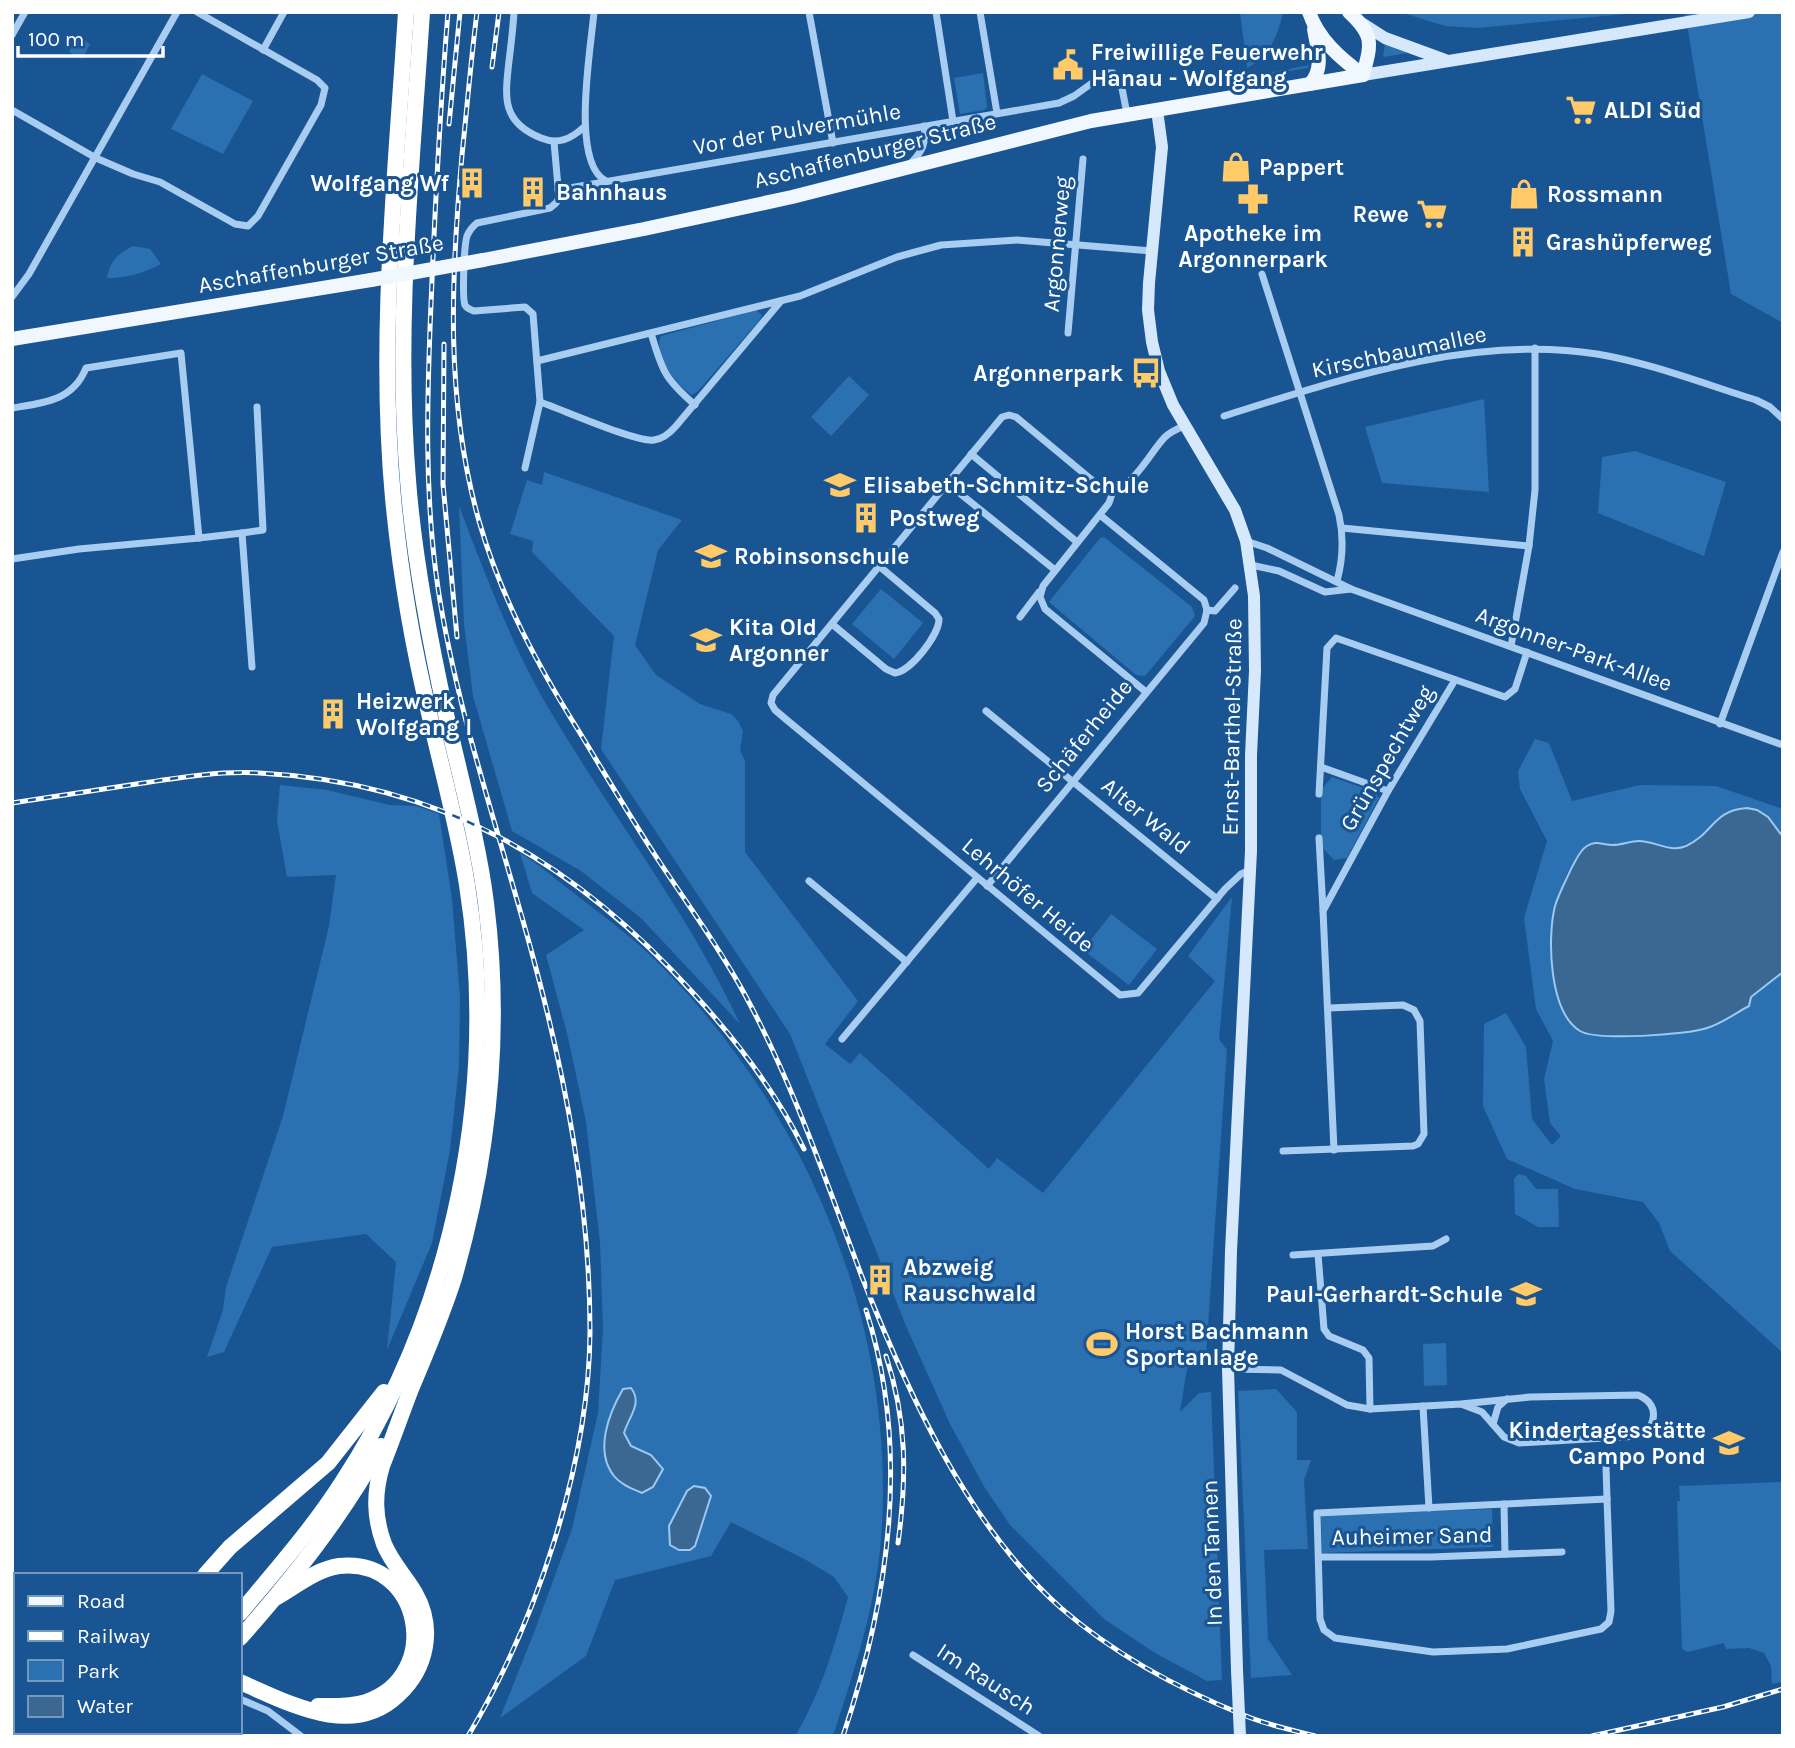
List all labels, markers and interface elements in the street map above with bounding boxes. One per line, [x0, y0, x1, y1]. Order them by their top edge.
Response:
scale bar [18, 14, 163, 58]
text: 100 m [28, 27, 85, 51]
place label: Freiwillige Feuerwehr Hanau - Wolfgang [1091, 39, 1323, 92]
public building icon: Freiwillige Feuerwehr Hanau - Wolfgang [1051, 48, 1085, 82]
supermarket icon: ALDI Süd [1564, 93, 1598, 127]
street label: Vor der Pulvermühle [691, 97, 903, 161]
place label: ALDI Süd [1604, 97, 1702, 124]
street label: Aschaffenburger Straße [751, 108, 999, 194]
shop icon: Pappert [1219, 150, 1253, 184]
place label: Pappert [1259, 154, 1344, 181]
building icon: Wolfgang Wf [455, 166, 489, 200]
place label: Wolfgang Wf [310, 170, 450, 197]
building icon: Bahnhaus [516, 175, 550, 209]
street label: Argonnerweg [1038, 175, 1076, 313]
shop icon: Rossmann [1507, 177, 1541, 211]
place label: Bahnhaus [556, 179, 667, 206]
place label: Rossmann [1547, 181, 1663, 208]
pharmacy icon: Apotheke im Argonnerpark [1236, 182, 1270, 216]
supermarket icon: Rewe [1415, 197, 1449, 231]
place label: Rewe [1352, 201, 1409, 228]
place label: Apotheke im Argonnerpark [1178, 220, 1328, 273]
building icon: Grashüpferweg [1506, 225, 1540, 259]
street label: Aschaffenburger Straße [196, 229, 446, 299]
place label: Grashüpferweg [1546, 229, 1712, 256]
street label: Kirschbaumallee [1309, 320, 1489, 384]
bus stop icon: Argonnerpark [1129, 356, 1163, 390]
place label: Argonnerpark [973, 360, 1123, 387]
school or university icon: Elisabeth-Schmitz-Schule [823, 468, 857, 502]
place label: Elisabeth-Schmitz-Schule [863, 472, 1149, 499]
building icon: Postweg [849, 501, 883, 535]
place label: Postweg [889, 505, 980, 532]
school or university icon: Robinsonschule [694, 539, 728, 573]
place label: Robinsonschule [734, 543, 910, 570]
street label: Argonner-Park-Allee [1472, 601, 1676, 697]
place label: Kita Old Argonner [729, 614, 829, 667]
street label: Ernst-Barthel-Straße [1217, 618, 1247, 836]
school or university icon: Kita Old Argonner [689, 623, 723, 657]
street label: Schäferheide [1030, 674, 1138, 798]
street label: Grünspechtweg [1334, 680, 1440, 836]
place label: Heizwerk Wolfgang I [356, 688, 472, 741]
building icon: Heizwerk Wolfgang I [316, 697, 350, 731]
street label: Alter Wald [1096, 772, 1196, 860]
street label: Lehrhöfer Heide [956, 832, 1100, 958]
place label: Abzweig Rauschwald [903, 1254, 1036, 1307]
building icon: Abzweig Rauschwald [863, 1263, 897, 1297]
school or university icon: Paul-Gerhardt-Schule [1509, 1277, 1543, 1311]
place label: Paul-Gerhardt-Schule [1266, 1281, 1503, 1308]
place label: Horst Bachmann Sportanlage [1125, 1318, 1309, 1371]
sports icon: Horst Bachmann Sportanlage [1085, 1327, 1119, 1361]
place label: Kindertagesstätte Campo Pond [1509, 1417, 1706, 1470]
school or university icon: Kindertagesstätte Campo Pond [1712, 1426, 1746, 1460]
street label: In den Tannen [1196, 1479, 1228, 1627]
street label: Auheimer Sand [1331, 1521, 1493, 1551]
legend [14, 1573, 242, 1734]
text: Road [77, 1589, 125, 1613]
text: Railway [77, 1624, 150, 1648]
street label: Im Rausch [932, 1637, 1040, 1721]
text: Park [77, 1659, 120, 1683]
text: Water [77, 1694, 133, 1718]

